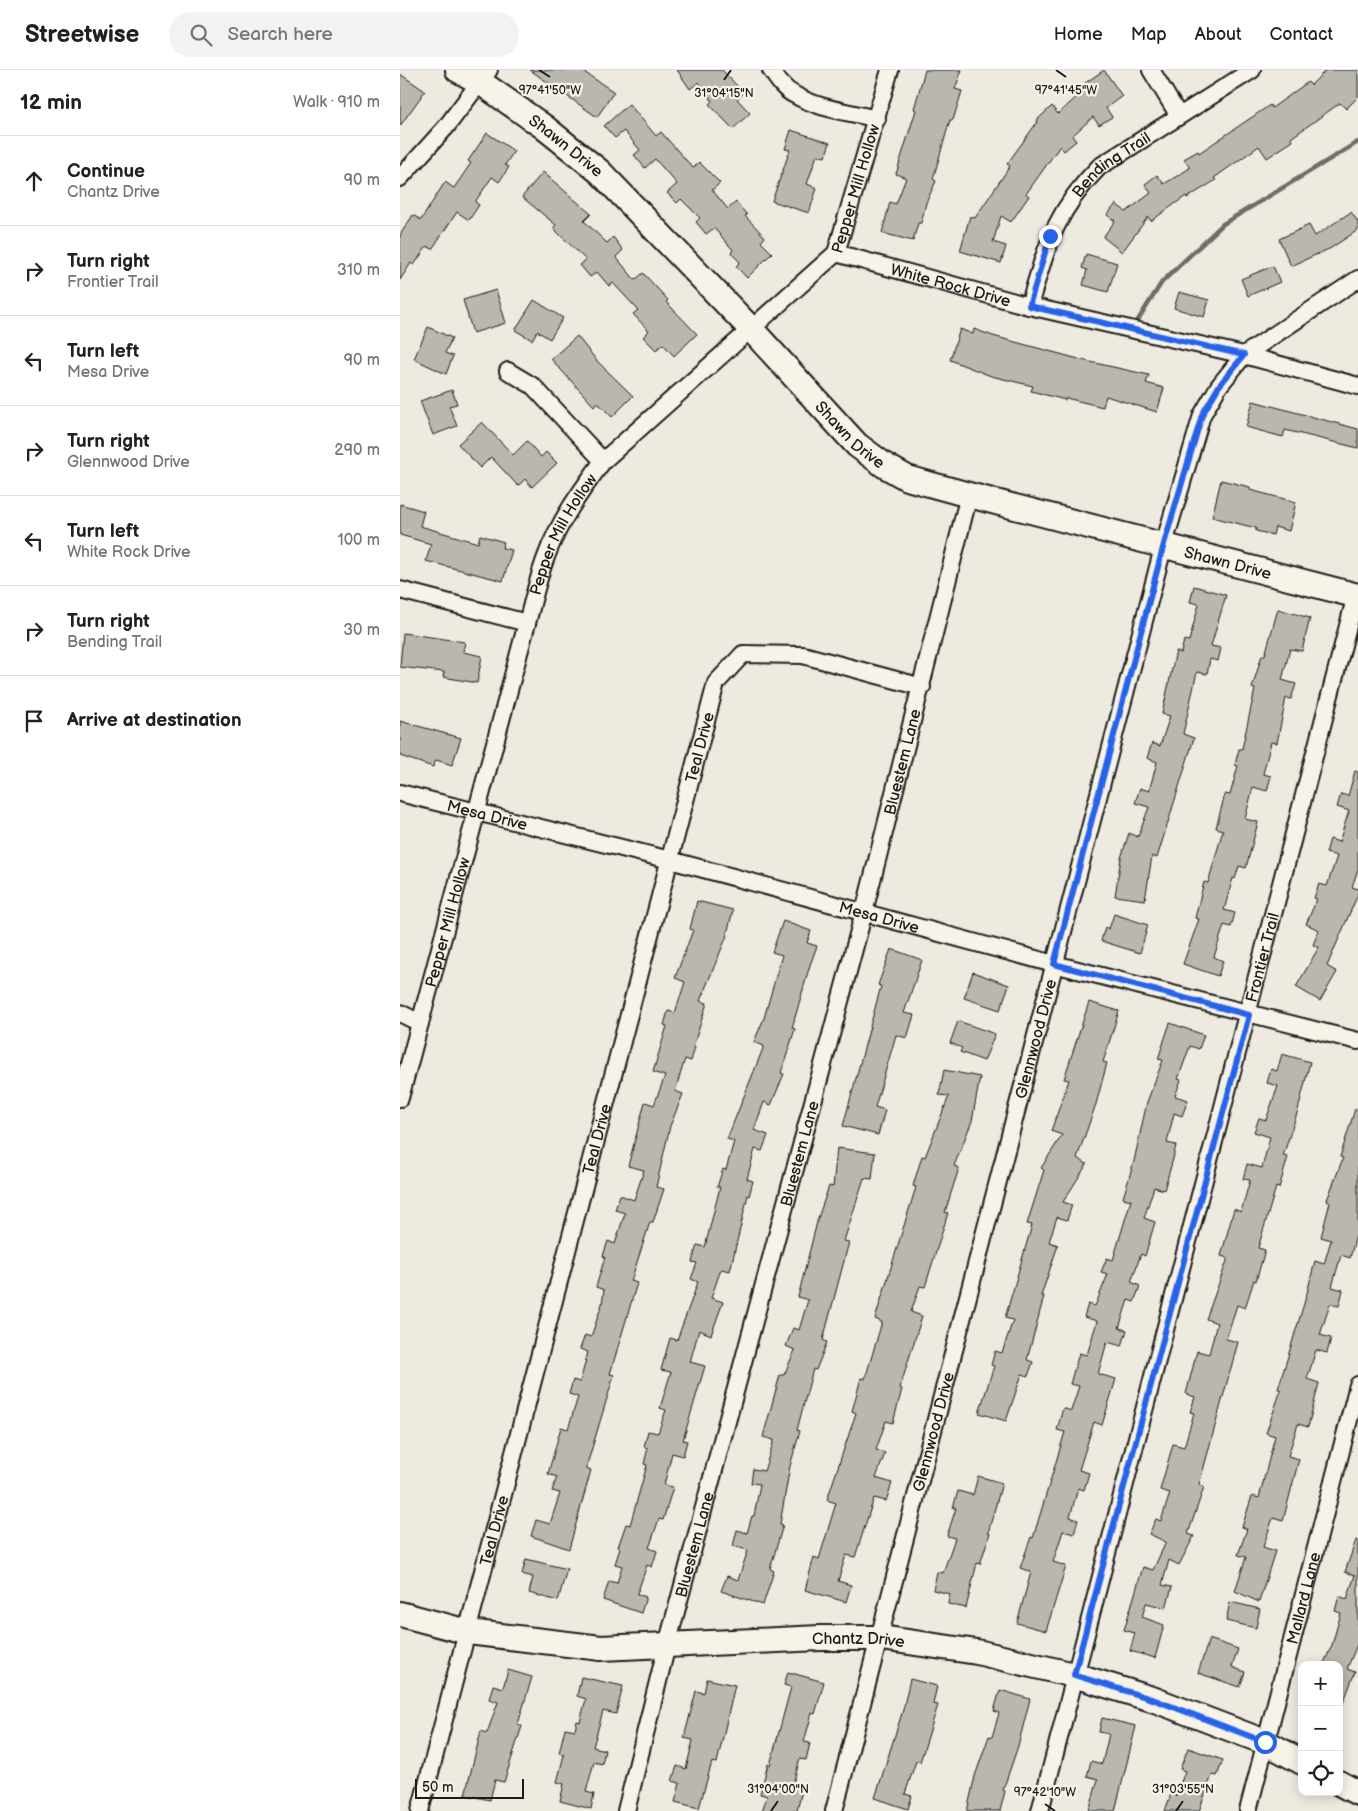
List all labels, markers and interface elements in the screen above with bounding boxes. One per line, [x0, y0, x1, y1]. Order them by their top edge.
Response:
search box [169, 12, 519, 57]
text: Streetwise [25, 20, 139, 49]
icon: search [187, 21, 215, 49]
text: Search here [227, 23, 333, 46]
text: Home [1054, 24, 1103, 45]
text: Map [1131, 24, 1167, 45]
text: About [1195, 24, 1242, 45]
text: Contact [1270, 24, 1333, 45]
text: 97°41'50"W [519, 83, 581, 98]
text: 97°41'45"W [1035, 83, 1097, 98]
text: 31°04'15"N [694, 86, 754, 101]
text: 12 min [20, 90, 82, 115]
text: Walk · 910 m [293, 93, 380, 112]
street label: Shawn Drive [525, 111, 607, 182]
street label: Pepper Mill Hollow [828, 122, 885, 256]
street label: Bending Trail [1069, 129, 1155, 201]
text: Continue [67, 160, 145, 183]
icon: ahead [20, 167, 48, 195]
text: 90 m [344, 171, 380, 190]
text: Chantz Drive [67, 183, 160, 202]
route end [1039, 225, 1062, 248]
text: Turn right [67, 250, 150, 273]
icon: right [20, 257, 48, 285]
street label: White Rock Drive [888, 260, 1013, 312]
text: 310 m [337, 261, 380, 280]
text: Frontier Trail [67, 273, 159, 292]
text: Turn left [67, 340, 139, 363]
icon: left [20, 347, 48, 375]
text: 90 m [344, 351, 380, 370]
text: Mesa Drive [67, 363, 149, 382]
street label: Shawn Drive [811, 398, 888, 474]
text: Turn right [67, 430, 150, 453]
icon: right [20, 437, 48, 465]
text: 290 m [334, 441, 380, 460]
text: Glennwood Drive [67, 453, 190, 472]
street label: Pepper Mill Hollow [527, 470, 602, 597]
text: Turn left [67, 520, 139, 543]
icon: left [20, 527, 48, 555]
text: 100 m [337, 531, 380, 550]
text: White Rock Drive [67, 543, 191, 562]
street label: Shawn Drive [1182, 543, 1274, 584]
text: Turn right [67, 610, 150, 633]
icon: right [20, 617, 48, 645]
text: 30 m [343, 621, 380, 640]
text: Bending Trail [67, 633, 162, 652]
icon: arrive [20, 707, 48, 735]
street label: Bluestem Lane [881, 707, 926, 817]
text: Arrive at destination [67, 709, 242, 732]
street label: Teal Drive [682, 710, 719, 785]
street label: Mesa Drive [445, 797, 530, 835]
street label: Pepper Mill Hollow [422, 855, 475, 990]
street label: Mesa Drive [837, 898, 922, 938]
street label: Frontier Trail [1243, 911, 1284, 1004]
street label: Glennwood Drive [1012, 977, 1061, 1101]
street label: Bluestem Lane [777, 1098, 824, 1209]
street label: Teal Drive [580, 1101, 616, 1176]
street label: Glennwood Drive [910, 1370, 959, 1494]
street label: Bluestem Lane [672, 1489, 719, 1600]
street label: Teal Drive [477, 1493, 514, 1568]
street label: Mallard Lane [1283, 1550, 1326, 1646]
street label: Chantz Drive [812, 1630, 906, 1652]
map controls [1298, 1661, 1343, 1796]
button: + [1298, 1661, 1343, 1706]
button: − [1298, 1706, 1343, 1751]
route start [1254, 1731, 1277, 1754]
button: locate [1298, 1751, 1343, 1796]
scale bar [415, 1776, 524, 1799]
text: 50 m [422, 1779, 454, 1796]
text: 31°04'00"N [747, 1782, 809, 1797]
text: 31°03'55"N [1152, 1782, 1214, 1797]
text: 97°42'10"W [1014, 1785, 1076, 1800]

